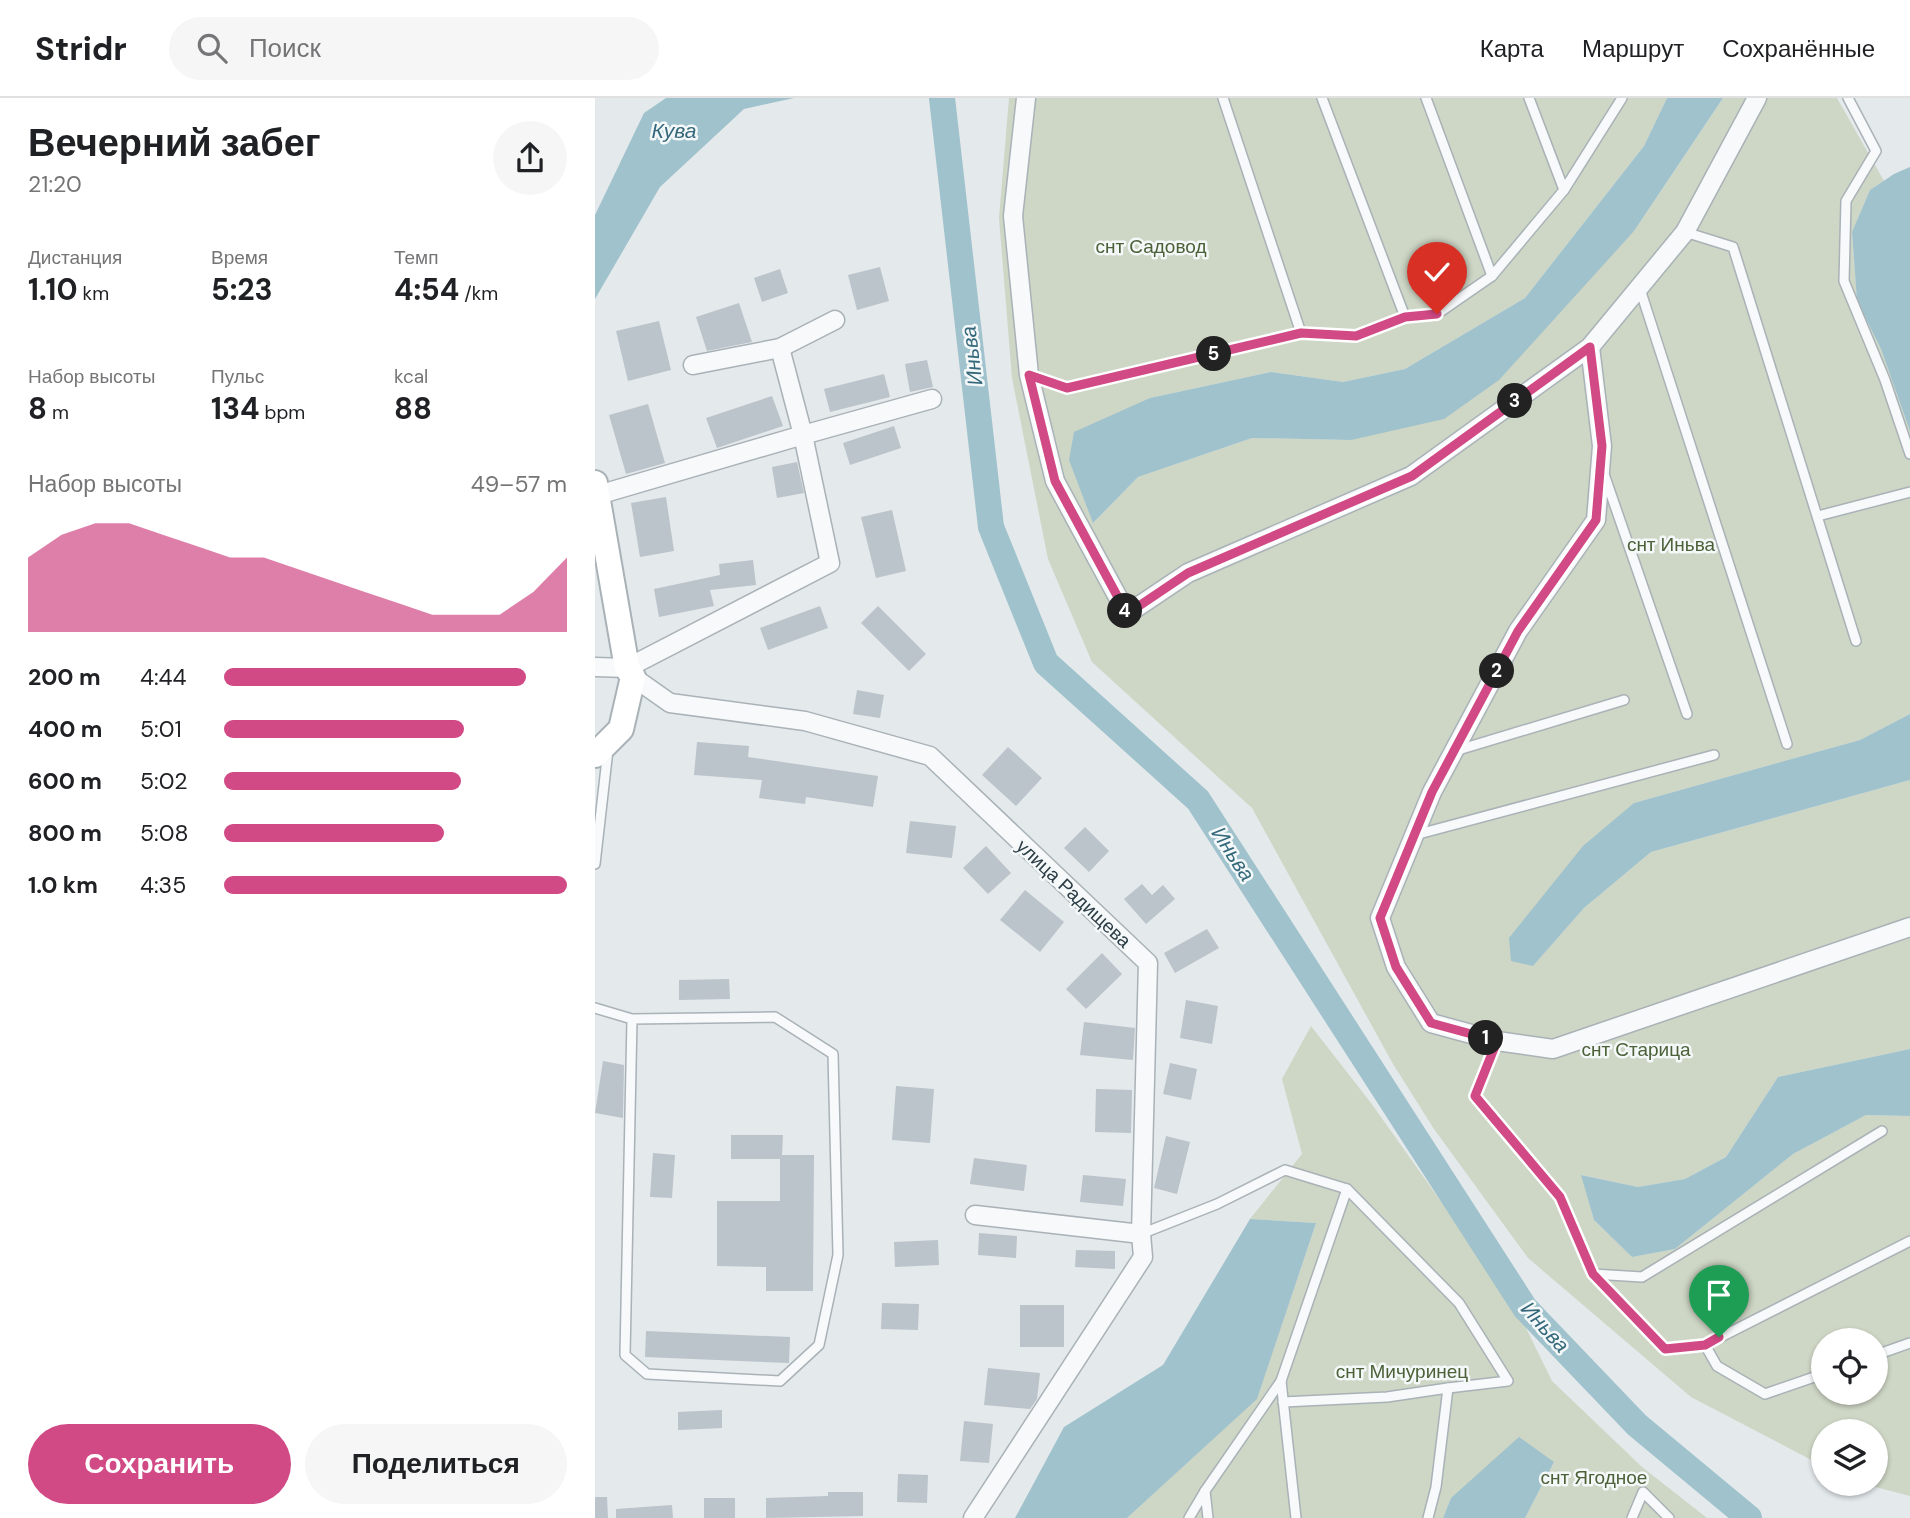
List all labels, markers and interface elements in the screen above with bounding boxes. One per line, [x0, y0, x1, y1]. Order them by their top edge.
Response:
search box [169, 17, 659, 80]
text: Stridr [35, 27, 127, 70]
icon: search [193, 29, 231, 67]
text: Поиск [249, 31, 321, 65]
text: Карта [1480, 33, 1544, 64]
text: Маршрут [1582, 33, 1684, 64]
text: Сохранённые [1722, 33, 1875, 64]
water label: Кува [652, 117, 696, 145]
text: Вечерний забег [28, 118, 321, 168]
button: share [493, 121, 567, 195]
text: 21:20 [28, 169, 82, 199]
park label: снт Садовод [1095, 234, 1207, 259]
pin [1407, 242, 1467, 314]
text: Дистанция [28, 245, 122, 270]
text: Время [211, 245, 268, 270]
text: Темп [394, 245, 438, 270]
icon: check [1418, 253, 1456, 291]
text: 1.10 [28, 270, 78, 309]
text: 5:23 [211, 270, 273, 309]
text: 4:54 [394, 270, 459, 309]
text: km [78, 281, 109, 306]
text: /km [459, 281, 498, 306]
water label: Иньва [954, 325, 990, 387]
pin: 5 [1197, 336, 1231, 372]
text: 5 [1208, 341, 1219, 366]
text: Набор высоты [28, 364, 155, 389]
text: Пульс [211, 364, 264, 389]
text: kcal [394, 364, 428, 389]
pin: 3 [1497, 384, 1532, 418]
text: 3 [1509, 388, 1520, 413]
text: 8 [28, 389, 47, 428]
text: 134 [211, 389, 260, 428]
text: 88 [394, 389, 432, 428]
text: m [47, 400, 69, 425]
text: bpm [260, 400, 305, 425]
text: Набор высоты [28, 469, 182, 499]
text: 49–57 m [471, 469, 567, 499]
park label: снт Иньва [1627, 532, 1716, 557]
pin: 4 [1107, 594, 1143, 628]
text: 4 [1118, 598, 1131, 623]
pin: 2 [1479, 654, 1515, 688]
text: 2 [1491, 658, 1502, 683]
text: 200 m [28, 662, 101, 692]
text: 4:44 [140, 662, 187, 692]
text: 400 m [28, 714, 102, 744]
text: 5:01 [140, 714, 182, 744]
text: 600 m [28, 766, 102, 796]
text: 5:02 [140, 766, 187, 796]
text: 800 m [28, 818, 102, 848]
text: 5:08 [140, 818, 188, 848]
water label: Иньва [1205, 821, 1261, 887]
street label: улица Радищева [1011, 834, 1137, 953]
text: 1.0 km [28, 870, 98, 900]
text: 4:35 [140, 870, 186, 900]
pin: 1 [1469, 1020, 1503, 1056]
text: 1 [1482, 1025, 1489, 1050]
park label: снт Старица [1581, 1037, 1691, 1062]
pin [1689, 1265, 1749, 1337]
icon: arrive [1700, 1276, 1738, 1314]
water label: Иньва [1515, 1295, 1575, 1359]
map controls [1811, 1328, 1888, 1496]
button: locate [1811, 1328, 1888, 1405]
park label: снт Мичуринец [1336, 1359, 1468, 1384]
button: layers [1811, 1419, 1888, 1496]
button: Сохранить [28, 1424, 291, 1504]
button: Поделиться [305, 1424, 567, 1504]
park label: снт Ягодное [1541, 1465, 1647, 1490]

